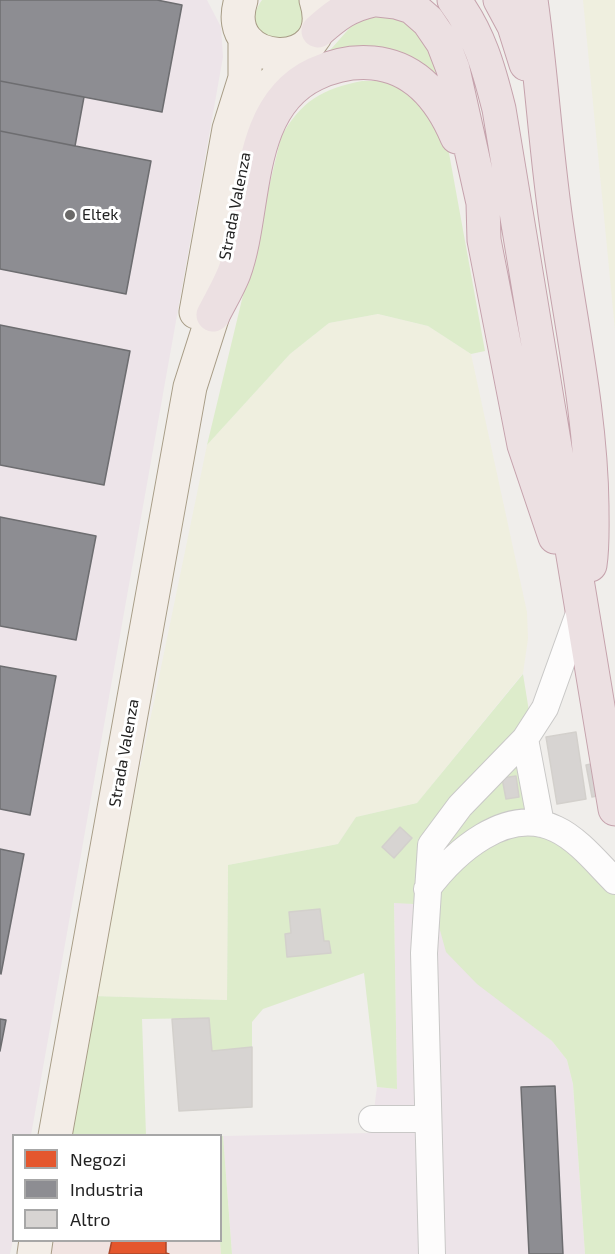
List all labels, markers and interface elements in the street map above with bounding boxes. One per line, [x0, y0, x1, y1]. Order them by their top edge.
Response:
street label: Strada Valenza [215, 150, 255, 262]
place label: Eltek [82, 205, 118, 225]
marker: Eltek [63, 208, 77, 222]
street label: Strada Valenza [105, 697, 143, 809]
legend [12, 1134, 222, 1242]
text: Negozi [70, 1148, 126, 1170]
text: Industria [70, 1178, 143, 1200]
text: Altro [70, 1208, 110, 1230]

